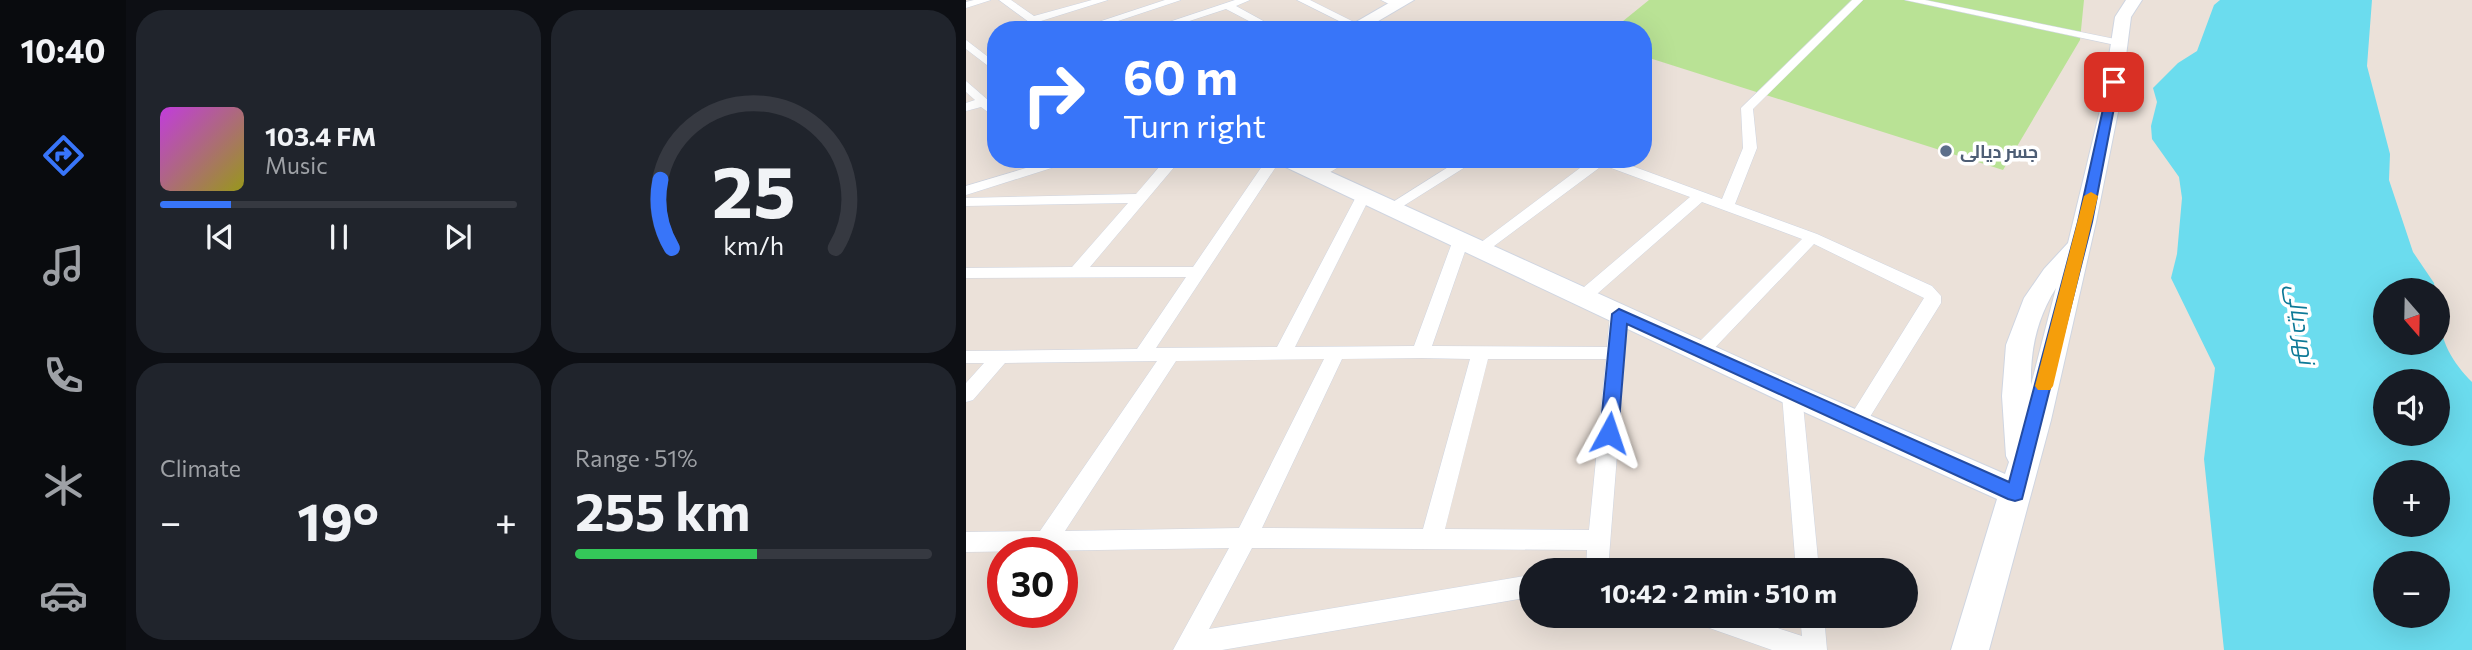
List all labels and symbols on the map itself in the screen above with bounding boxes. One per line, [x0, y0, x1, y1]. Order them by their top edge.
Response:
pin [2084, 52, 2144, 112]
place label: جسر ديالى [1960, 140, 2038, 163]
marker: جسر ديالى [1938, 143, 1954, 159]
north arrow [2373, 278, 2450, 355]
water label: نهر ديالى [2281, 282, 2323, 369]
position arrow [1572, 396, 1646, 470]
speed limit sign: 30 [987, 537, 1078, 628]

